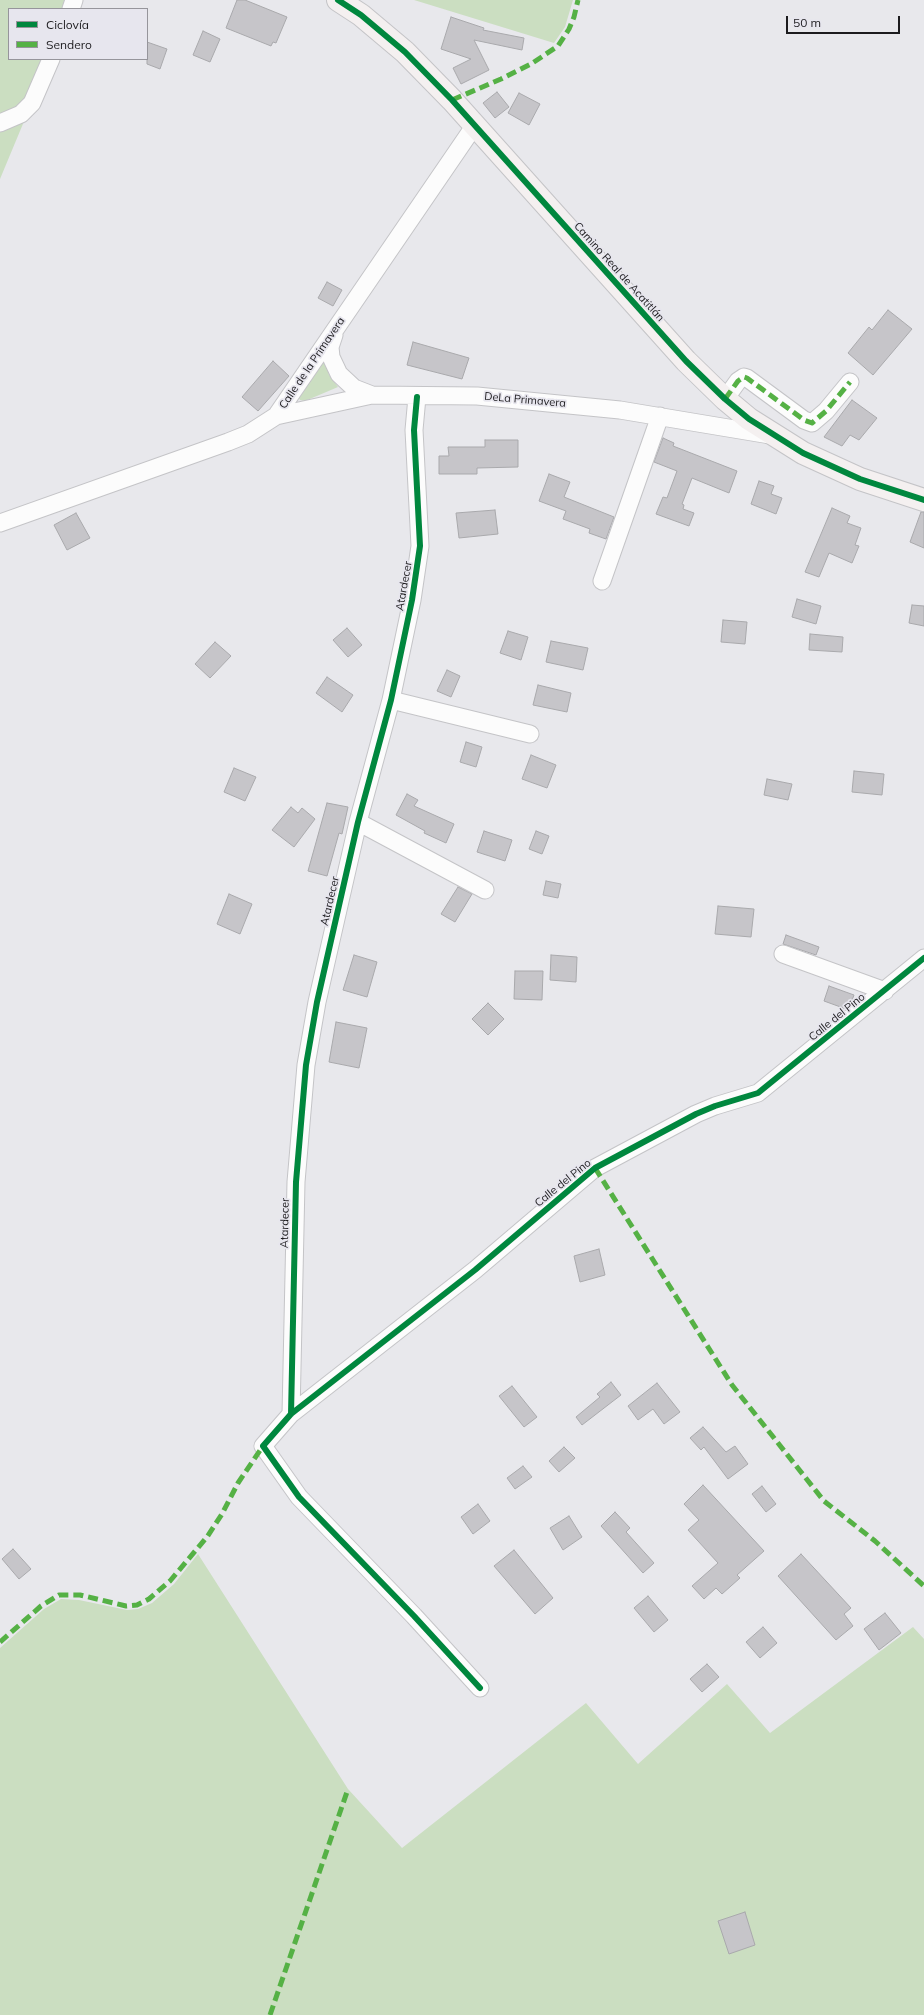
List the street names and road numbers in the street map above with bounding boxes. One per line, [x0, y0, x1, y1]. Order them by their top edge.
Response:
street label: Camino Real de Acatitlán [571, 220, 667, 324]
street label: Calle de la Primavera [276, 315, 348, 411]
street label: DeLa Primavera [484, 390, 566, 410]
street label: Atardecer [393, 560, 415, 612]
street label: Atardecer [318, 875, 342, 927]
street label: Calle del Pino [806, 990, 868, 1044]
street label: Calle del Pino [532, 1156, 594, 1210]
street label: Atardecer [278, 1198, 292, 1248]

